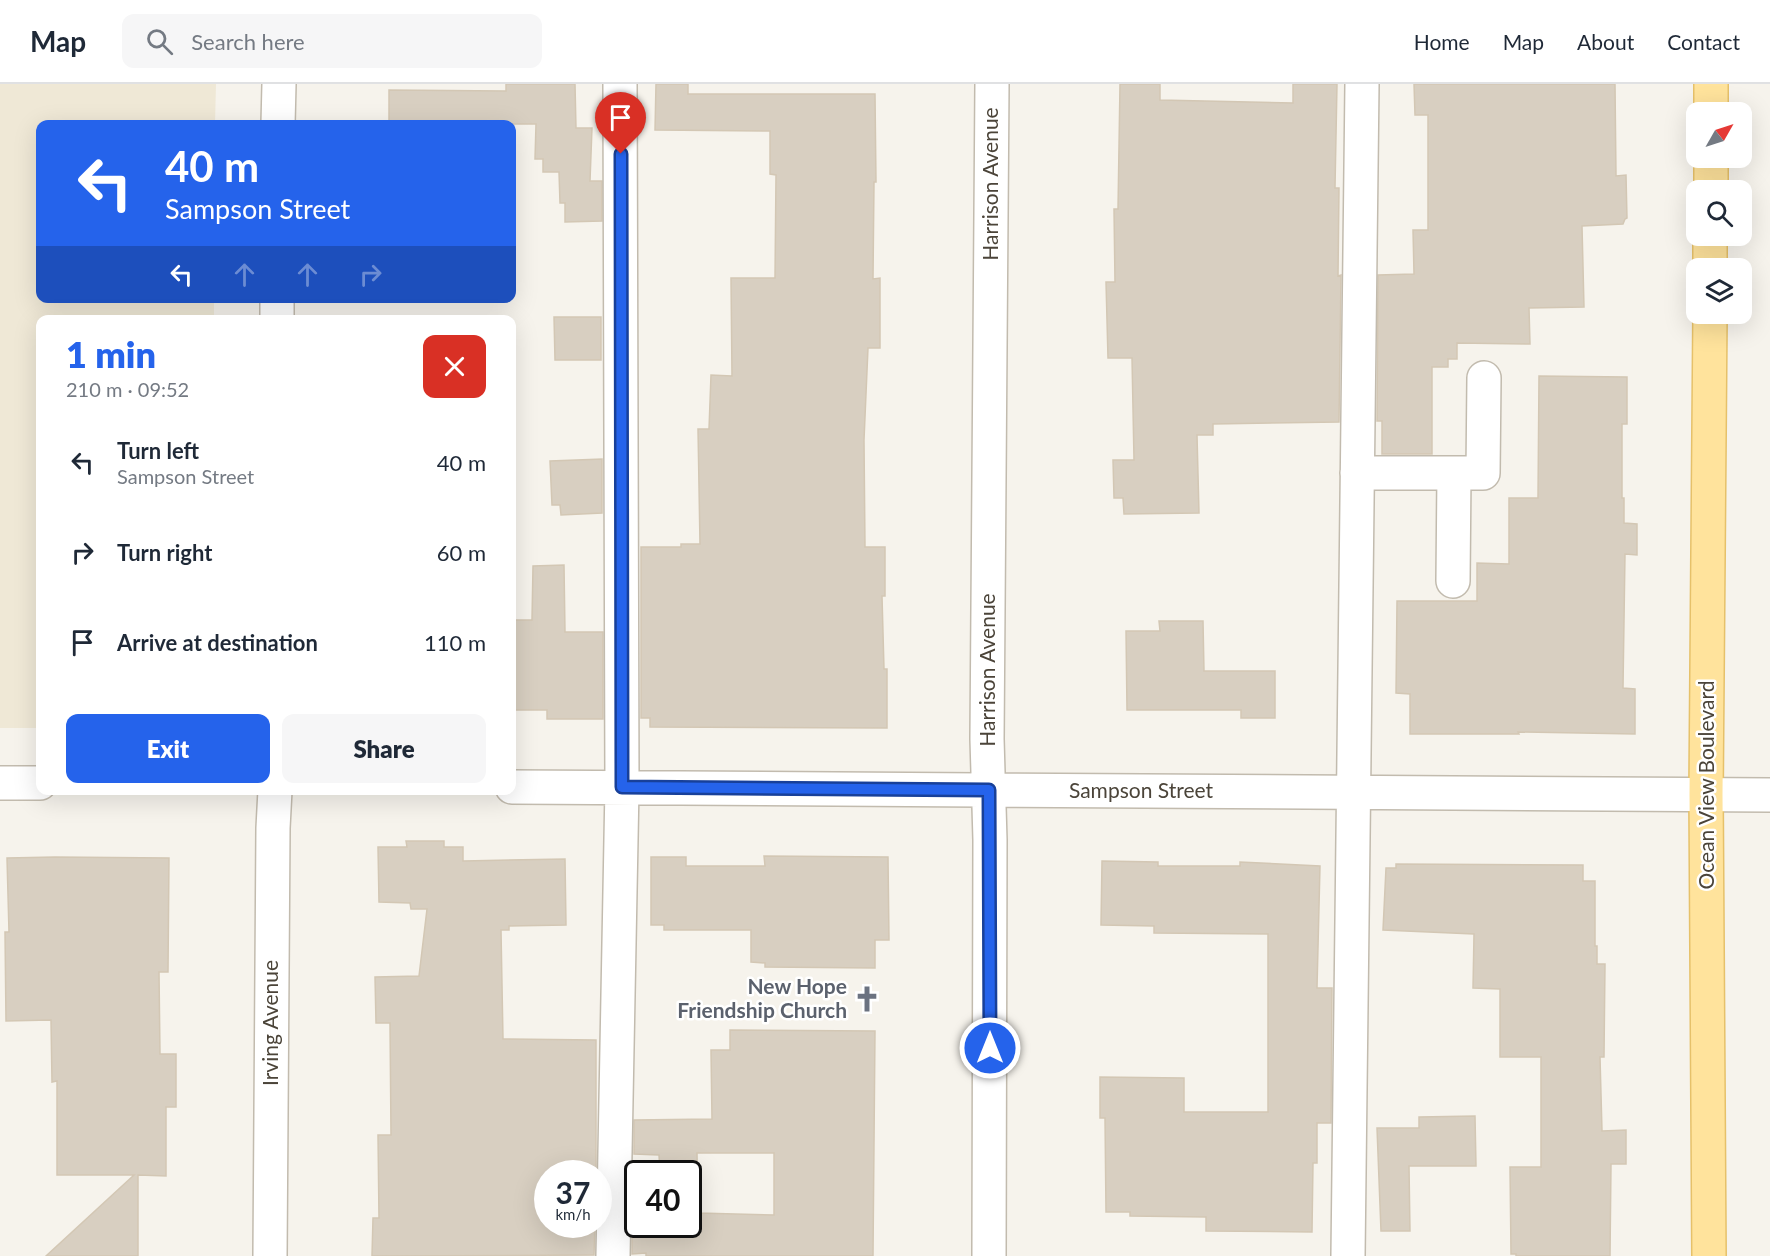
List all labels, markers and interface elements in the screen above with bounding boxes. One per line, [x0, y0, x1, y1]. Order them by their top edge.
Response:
search box [122, 14, 542, 68]
text: Map [30, 24, 86, 58]
icon: search [143, 25, 176, 58]
text: Search here [191, 28, 305, 55]
text: Home [1414, 29, 1470, 54]
text: Map [1503, 29, 1544, 54]
text: About [1577, 29, 1634, 54]
text: Contact [1667, 29, 1740, 54]
pin [595, 92, 646, 154]
icon: arrive [604, 101, 637, 134]
north arrow [1686, 102, 1752, 168]
map controls [1686, 102, 1752, 324]
street label: Harrison Avenue [977, 107, 1002, 261]
text: 40 m [165, 141, 259, 191]
icon: left [66, 144, 144, 222]
button: search [1686, 180, 1752, 246]
text: Sampson Street [165, 192, 350, 225]
icon: left [165, 258, 198, 291]
icon: ahead [228, 258, 261, 291]
icon: ahead [291, 258, 324, 291]
icon: right [354, 258, 387, 291]
button: layers [1686, 258, 1752, 324]
text: 1 min [66, 332, 156, 376]
button: close [423, 335, 486, 398]
text: 210 m · 09:52 [66, 377, 189, 401]
text: Turn left [117, 437, 199, 464]
icon: left [66, 446, 99, 479]
text: 40 m [437, 449, 486, 476]
text: Sampson Street [117, 464, 254, 488]
icon: right [66, 536, 99, 569]
text: Turn right [117, 539, 212, 566]
text: 60 m [437, 539, 486, 566]
street label: Harrison Avenue [974, 593, 999, 747]
icon: arrive [66, 626, 99, 659]
text: Arrive at destination [117, 629, 318, 656]
text: 110 m [424, 629, 486, 656]
street label: Ocean View Boulevard [1693, 681, 1718, 889]
button: Exit [66, 714, 270, 783]
button: Share [282, 714, 486, 783]
street label: Sampson Street [1069, 777, 1214, 802]
street label: Irving Avenue [257, 960, 282, 1086]
place label: New Hope Friendship Church [677, 973, 847, 1022]
church icon: New Hope Friendship Church [852, 984, 882, 1014]
position arrow [958, 1016, 1022, 1080]
speed limit sign: 40 [624, 1160, 702, 1238]
text: 37 [556, 1174, 590, 1210]
text: km/h [555, 1205, 591, 1223]

